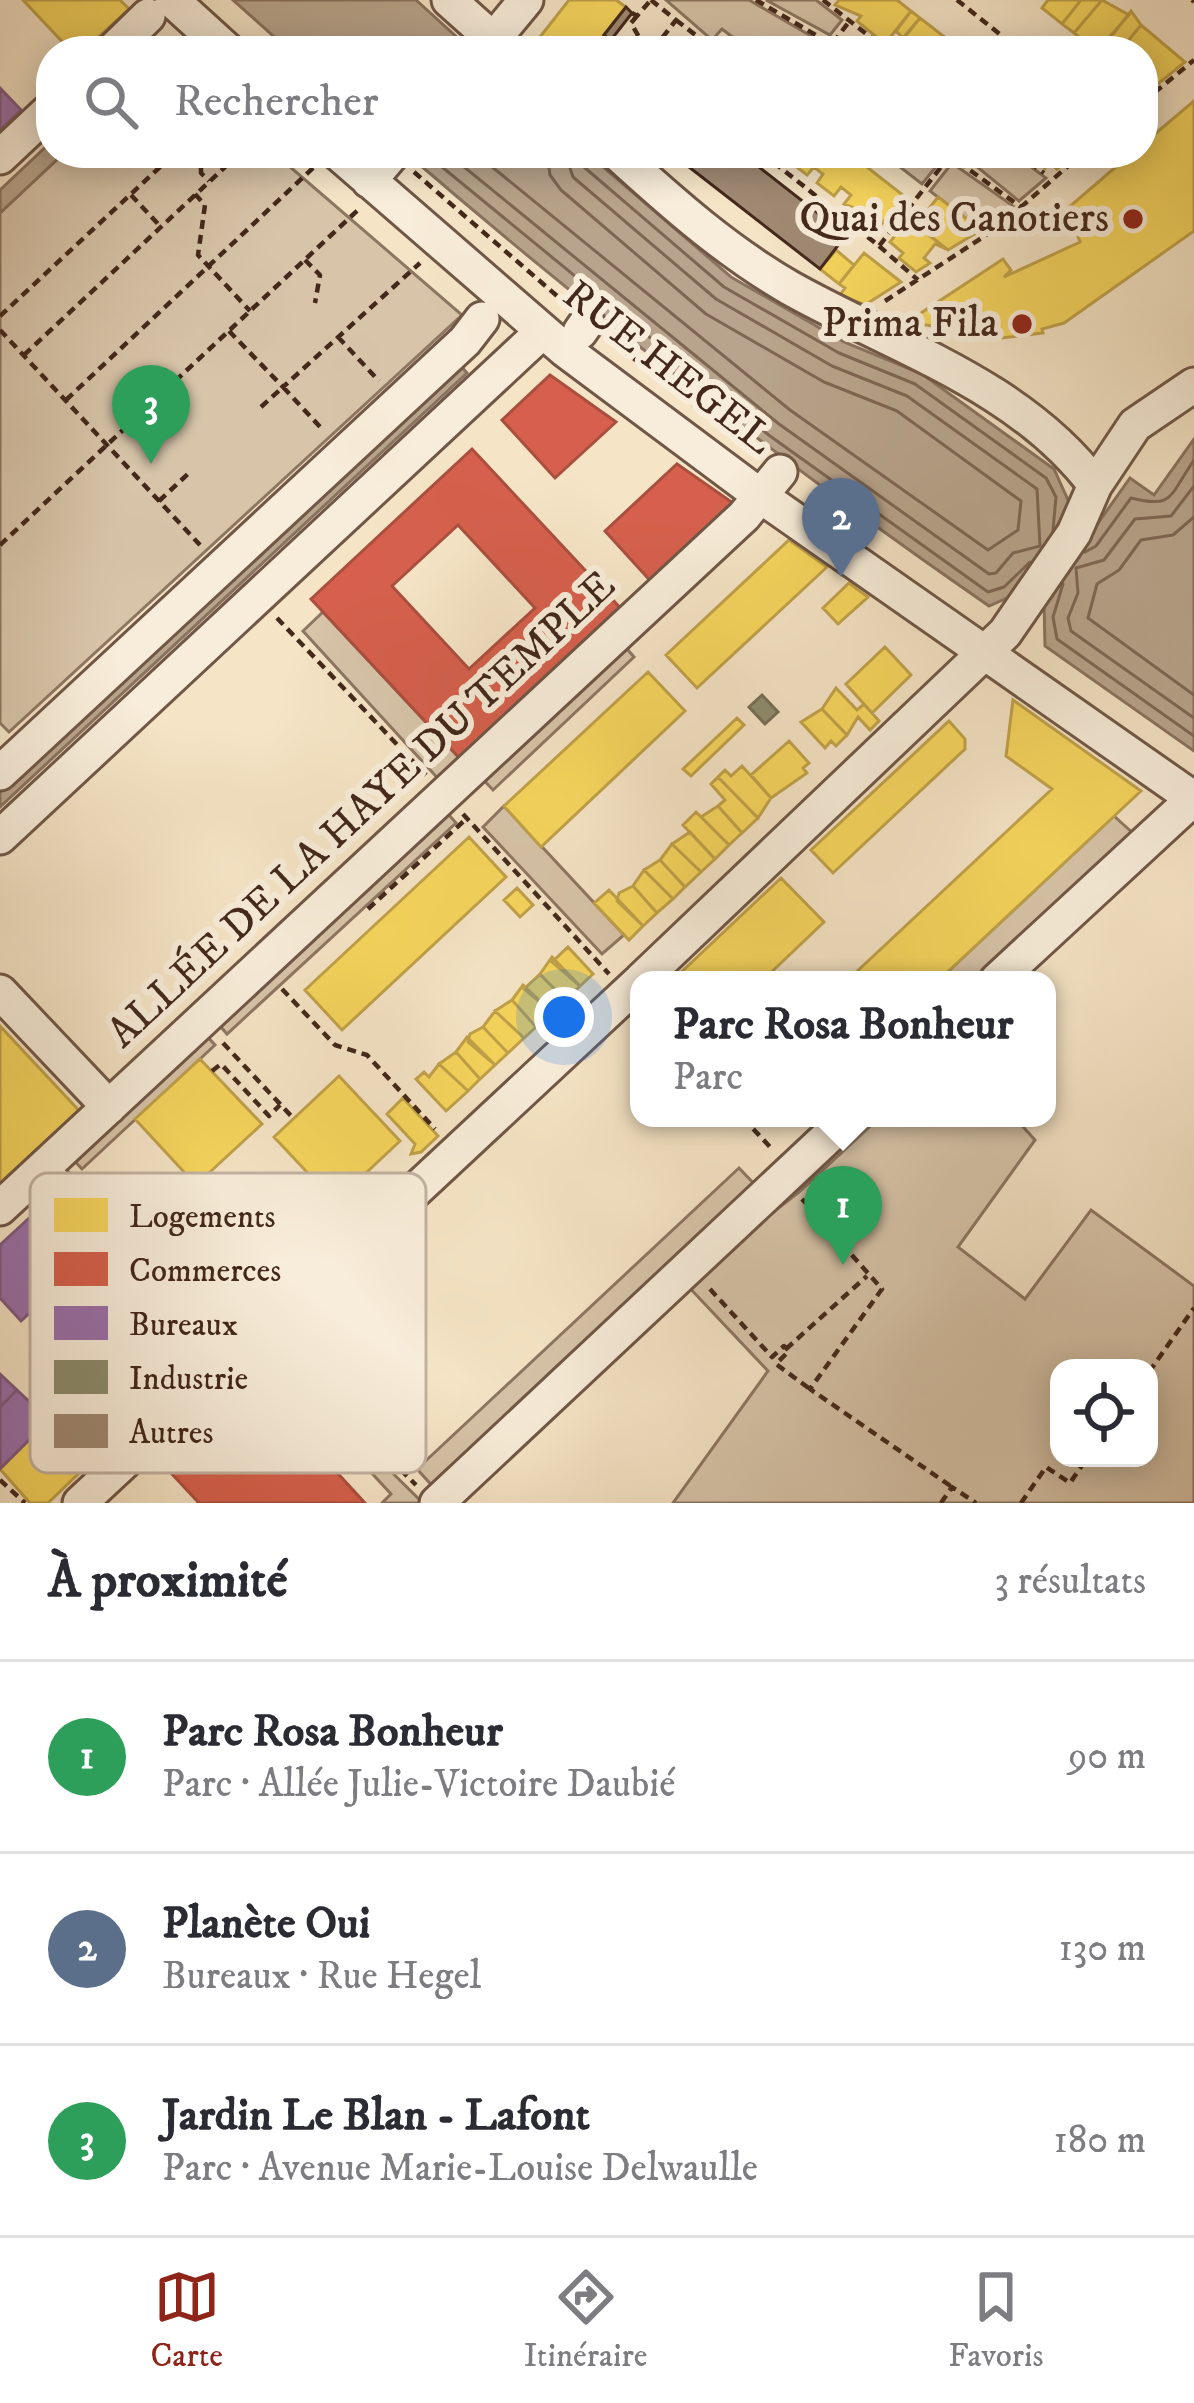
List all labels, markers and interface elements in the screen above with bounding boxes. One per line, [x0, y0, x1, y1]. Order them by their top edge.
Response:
search box [36, 36, 1158, 168]
icon: search [78, 69, 144, 135]
text: Rechercher [174, 74, 379, 130]
place label: Quai des Canotiers [799, 193, 1109, 245]
marker: Quai des Canotiers [1120, 206, 1146, 232]
street label: RUE HEGEL [552, 270, 784, 466]
place label: Prima Fila [822, 298, 998, 350]
marker: Prima Fila [1009, 311, 1035, 337]
pin: 3 [112, 365, 190, 464]
pin: 2 [802, 478, 880, 577]
street label: ALLÉE DE LA HAYE DU TEMPLE [96, 560, 627, 1059]
popup [630, 971, 1056, 1127]
your location [534, 987, 594, 1047]
text: Parc Rosa Bonheur [673, 997, 1013, 1053]
text: Parc [673, 1053, 743, 1102]
pin: 1 [804, 1166, 882, 1265]
legend [30, 1173, 426, 1473]
text: Logements [129, 1197, 276, 1238]
text: Commerces [129, 1251, 281, 1292]
text: Bureaux [129, 1305, 238, 1346]
text: Industrie [129, 1359, 248, 1400]
map controls [1050, 1359, 1158, 1467]
button: locate [1050, 1359, 1158, 1467]
text: Autres [129, 1413, 213, 1454]
text: À proximité [48, 1549, 288, 1613]
text: 3 résultats [994, 1557, 1146, 1606]
text: Parc Rosa Bonheur [162, 1704, 503, 1760]
text: 1 [80, 1732, 94, 1781]
text: 90 m [1068, 1732, 1146, 1781]
text: Parc · Allée Julie-Victoire Daubié [162, 1760, 675, 1809]
text: Planète Oui [162, 1896, 370, 1952]
text: 2 [77, 1924, 97, 1973]
text: 130 m [1058, 1924, 1146, 1973]
text: Bureaux · Rue Hegel [162, 1952, 481, 2001]
text: Jardin Le Blan - Lafont [162, 2088, 590, 2144]
text: 3 [80, 2116, 94, 2165]
text: 180 m [1054, 2116, 1146, 2165]
text: Parc · Avenue Marie-Louise Delwaulle [162, 2144, 758, 2193]
tab: Carte [150, 2264, 223, 2377]
tab: Itinéraire [524, 2264, 647, 2377]
tab: Favoris [948, 2264, 1044, 2377]

